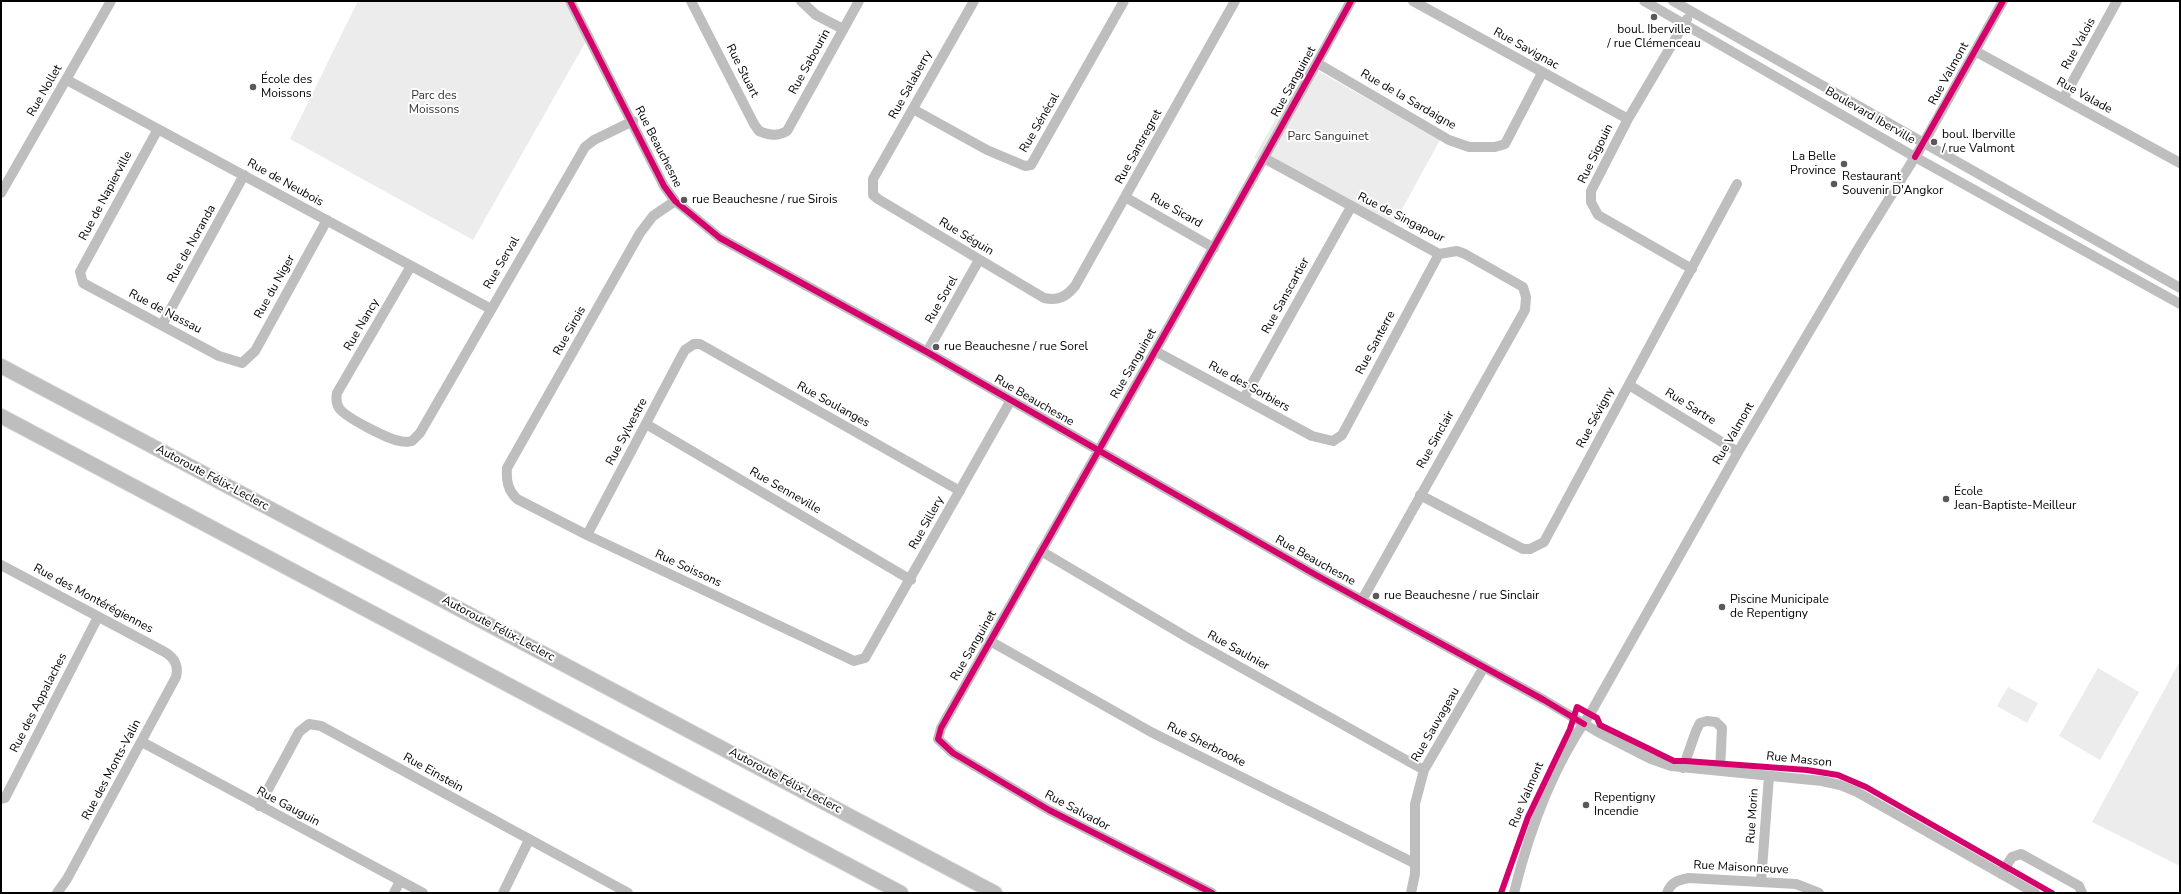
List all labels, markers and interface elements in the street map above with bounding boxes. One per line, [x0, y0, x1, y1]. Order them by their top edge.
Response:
marker: boul. Iberville / rue Clémenceau [1649, 12, 1659, 22]
street label: Rue Valois [2059, 16, 2099, 72]
place label: boul. Iberville / rue Clémenceau [1607, 23, 1701, 51]
street label: Rue Savignac [1491, 25, 1561, 73]
street label: Rue Sabourin [786, 27, 834, 97]
street label: Rue Valmont [1926, 40, 1972, 108]
street label: Rue Stuart [722, 42, 762, 100]
street label: Rue Sanguinet [1269, 44, 1319, 120]
street label: Rue Salaberry [886, 48, 936, 122]
street label: Rue Nollet [24, 63, 66, 119]
street label: Rue de la Sardaigne [1358, 67, 1458, 133]
place label: École des Moissons [261, 73, 312, 101]
street label: Rue Valade [2054, 75, 2114, 117]
marker: École des Moissons [248, 82, 258, 92]
street label: Boulevard Iberville [1822, 84, 1918, 148]
park label: Parc des Moissons [409, 89, 459, 117]
street label: Rue Sénécal [1017, 91, 1063, 155]
street label: Rue Beauchesne [631, 104, 685, 190]
street label: Rue Sansregret [1113, 107, 1165, 187]
street label: Rue Sigouin [1575, 122, 1617, 186]
place label: boul. Iberville / rue Valmont [1942, 128, 2015, 156]
park label: Parc Sanguinet [1287, 130, 1369, 144]
marker: boul. Iberville / rue Valmont [1929, 137, 1939, 147]
street label: Rue de Napierville [76, 149, 136, 243]
place label: La Belle Province [1790, 150, 1836, 178]
street label: Rue de Neubois [244, 156, 326, 210]
marker: La Belle Province [1839, 159, 1849, 169]
place label: Restaurant Souvenir D'Angkor [1842, 170, 1943, 198]
marker: Restaurant Souvenir D'Angkor [1829, 179, 1839, 189]
street label: Rue de Singapour [1355, 190, 1447, 246]
street label: Rue Sicard [1147, 191, 1205, 231]
place label: rue Beauchesne / rue Sirois [692, 193, 837, 207]
marker: rue Beauchesne / rue Sirois [679, 195, 689, 205]
street label: Rue de Noranda [165, 202, 219, 286]
street label: Rue Séguin [936, 215, 996, 259]
street label: Rue Serval [481, 234, 523, 292]
street label: Rue du Niger [252, 253, 298, 321]
street label: Rue Sanscartier [1259, 255, 1313, 337]
street label: Rue Sorel [923, 274, 961, 326]
street label: Rue de Nassau [126, 287, 204, 337]
street label: Rue Nancy [341, 296, 383, 354]
street label: Rue Sirois [551, 304, 589, 358]
street label: Rue Santerre [1353, 309, 1399, 377]
street label: Rue Sanguinet [1108, 326, 1160, 402]
place label: rue Beauchesne / rue Sorel [944, 340, 1088, 354]
marker: rue Beauchesne / rue Sorel [931, 342, 941, 352]
street label: Rue des Sorbiers [1206, 359, 1292, 415]
street label: Rue Beauchesne [992, 372, 1076, 430]
street label: Rue Soulanges [794, 379, 872, 431]
street label: Rue Sévigny [1574, 385, 1618, 451]
street label: Rue Sartre [1662, 386, 1718, 428]
street label: Rue Sylvestre [603, 396, 651, 468]
street label: Rue Valmont [1710, 400, 1758, 468]
street label: Rue Sinclair [1414, 409, 1458, 471]
street label: Autoroute Félix-Leclerc [153, 442, 271, 514]
street label: Rue Senneville [747, 465, 823, 517]
place label: École Jean-Baptiste-Meilleur [1954, 485, 2076, 513]
street label: Rue Sillery [906, 494, 948, 552]
marker: École Jean-Baptiste-Meilleur [1941, 494, 1951, 504]
street label: Rue Beauchesne [1272, 533, 1358, 589]
street label: Rue Soissons [652, 547, 724, 591]
street label: Rue des Montérégiennes [31, 561, 155, 637]
place label: rue Beauchesne / rue Sinclair [1384, 589, 1539, 603]
marker: rue Beauchesne / rue Sinclair [1371, 591, 1381, 601]
street label: Autoroute Félix-Leclerc [439, 593, 557, 665]
place label: Piscine Municipale de Repentigny [1730, 593, 1829, 621]
marker: Piscine Municipale de Repentigny [1717, 602, 1727, 612]
street label: Rue Sanguinet [948, 608, 1000, 684]
street label: Rue Saulnier [1205, 628, 1271, 674]
street label: Rue des Appalaches [8, 651, 70, 755]
street label: Rue Sauvageau [1409, 685, 1463, 765]
street label: Rue des Monts-Valin [79, 717, 145, 823]
street label: Rue Sherbrooke [1164, 720, 1248, 770]
street label: Autoroute Félix-Leclerc [726, 745, 844, 817]
street label: Rue Masson [1765, 749, 1833, 771]
street label: Rue Einstein [400, 751, 466, 795]
street label: Rue Valmont [1507, 760, 1547, 830]
street label: Rue Gauguin [254, 784, 322, 830]
street label: Rue Salvador [1042, 788, 1112, 834]
street label: Rue Morin [1744, 788, 1762, 844]
place label: Repentigny Incendie [1594, 791, 1655, 819]
marker: Repentigny Incendie [1581, 800, 1591, 810]
street label: Rue Maisonneuve [1693, 858, 1789, 878]

